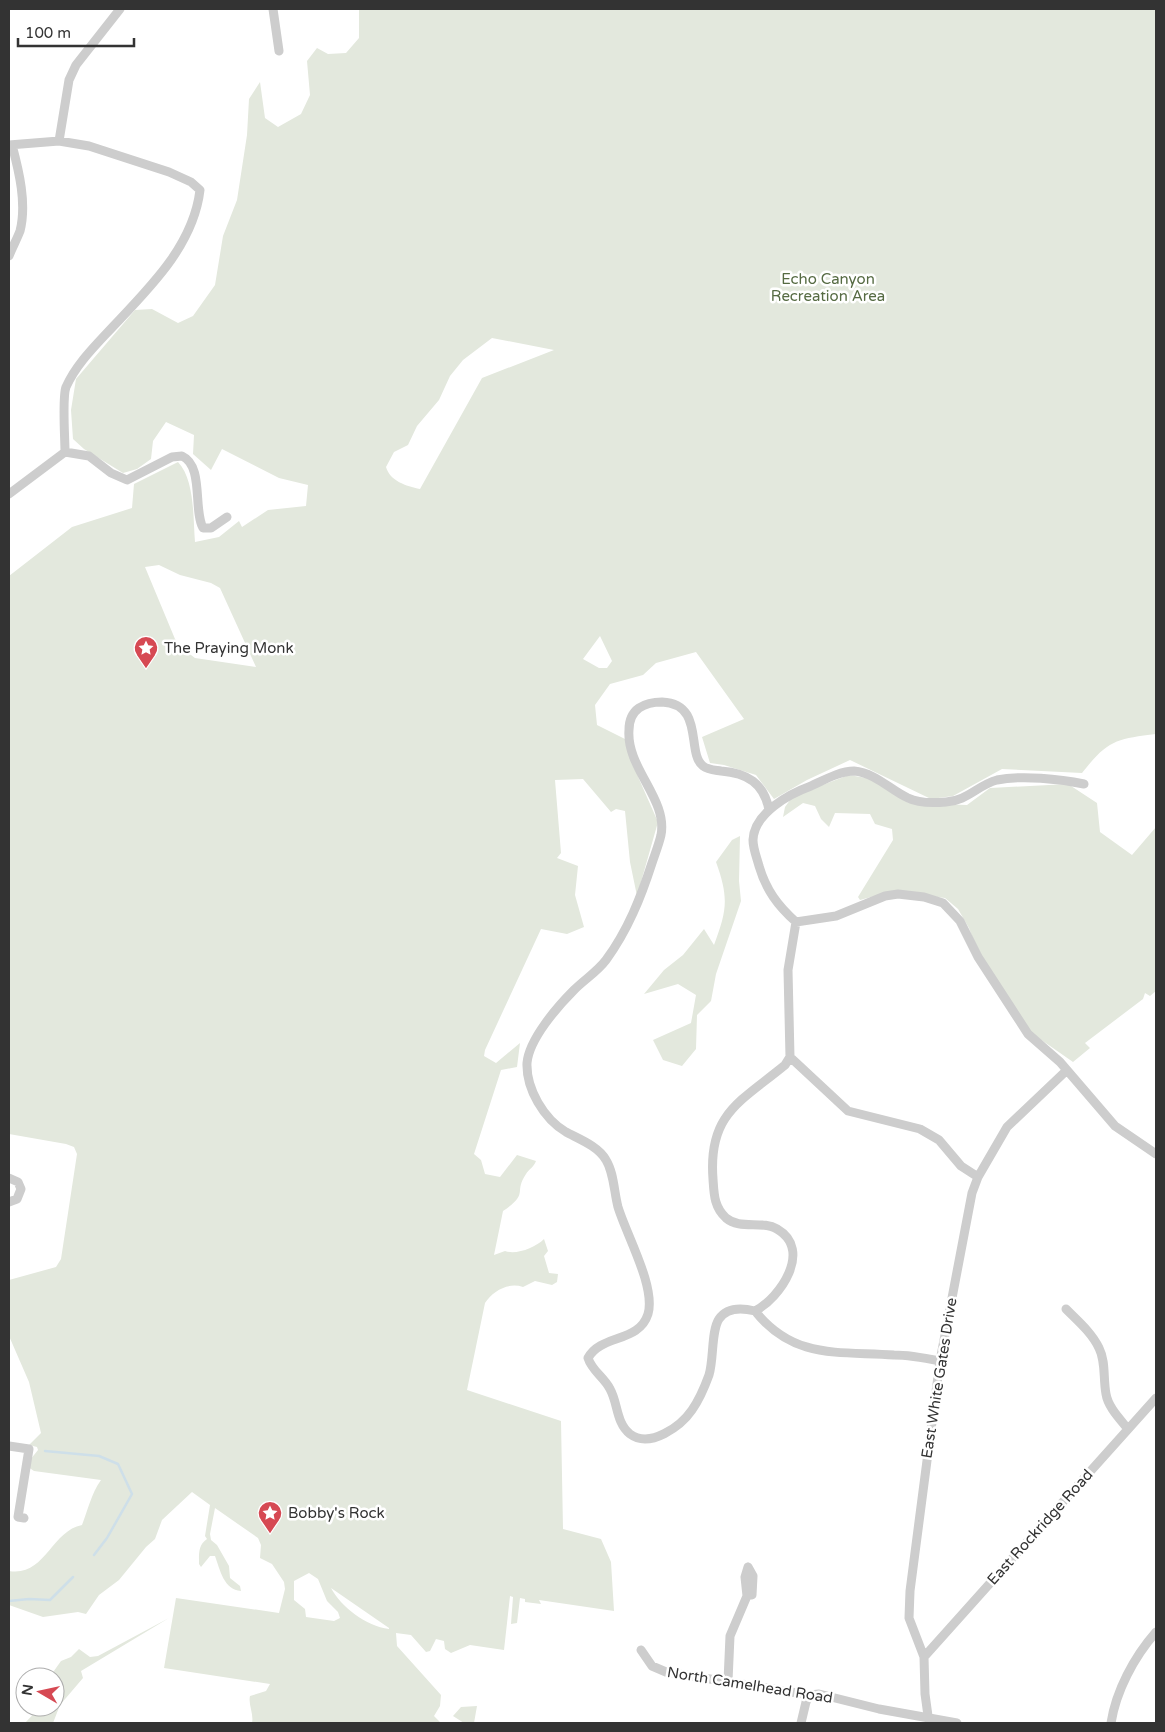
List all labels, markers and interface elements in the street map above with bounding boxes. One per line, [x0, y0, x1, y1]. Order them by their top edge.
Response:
scale bar [18, 15, 134, 47]
text: 100 m [25, 24, 71, 42]
park label: Echo Canyon Recreation Area [771, 270, 885, 305]
place icon: The Praying Monk [133, 635, 159, 669]
place label: The Praying Monk [164, 639, 294, 657]
street label: East White Gates Drive [917, 1296, 961, 1460]
street label: East Rockridge Road [983, 1466, 1097, 1588]
place icon: Bobby's Rock [257, 1500, 283, 1534]
place label: Bobby's Rock [288, 1504, 385, 1522]
street label: North Camelhead Road [666, 1663, 834, 1707]
north arrow [15, 1667, 65, 1717]
text: N [18, 1683, 37, 1697]

